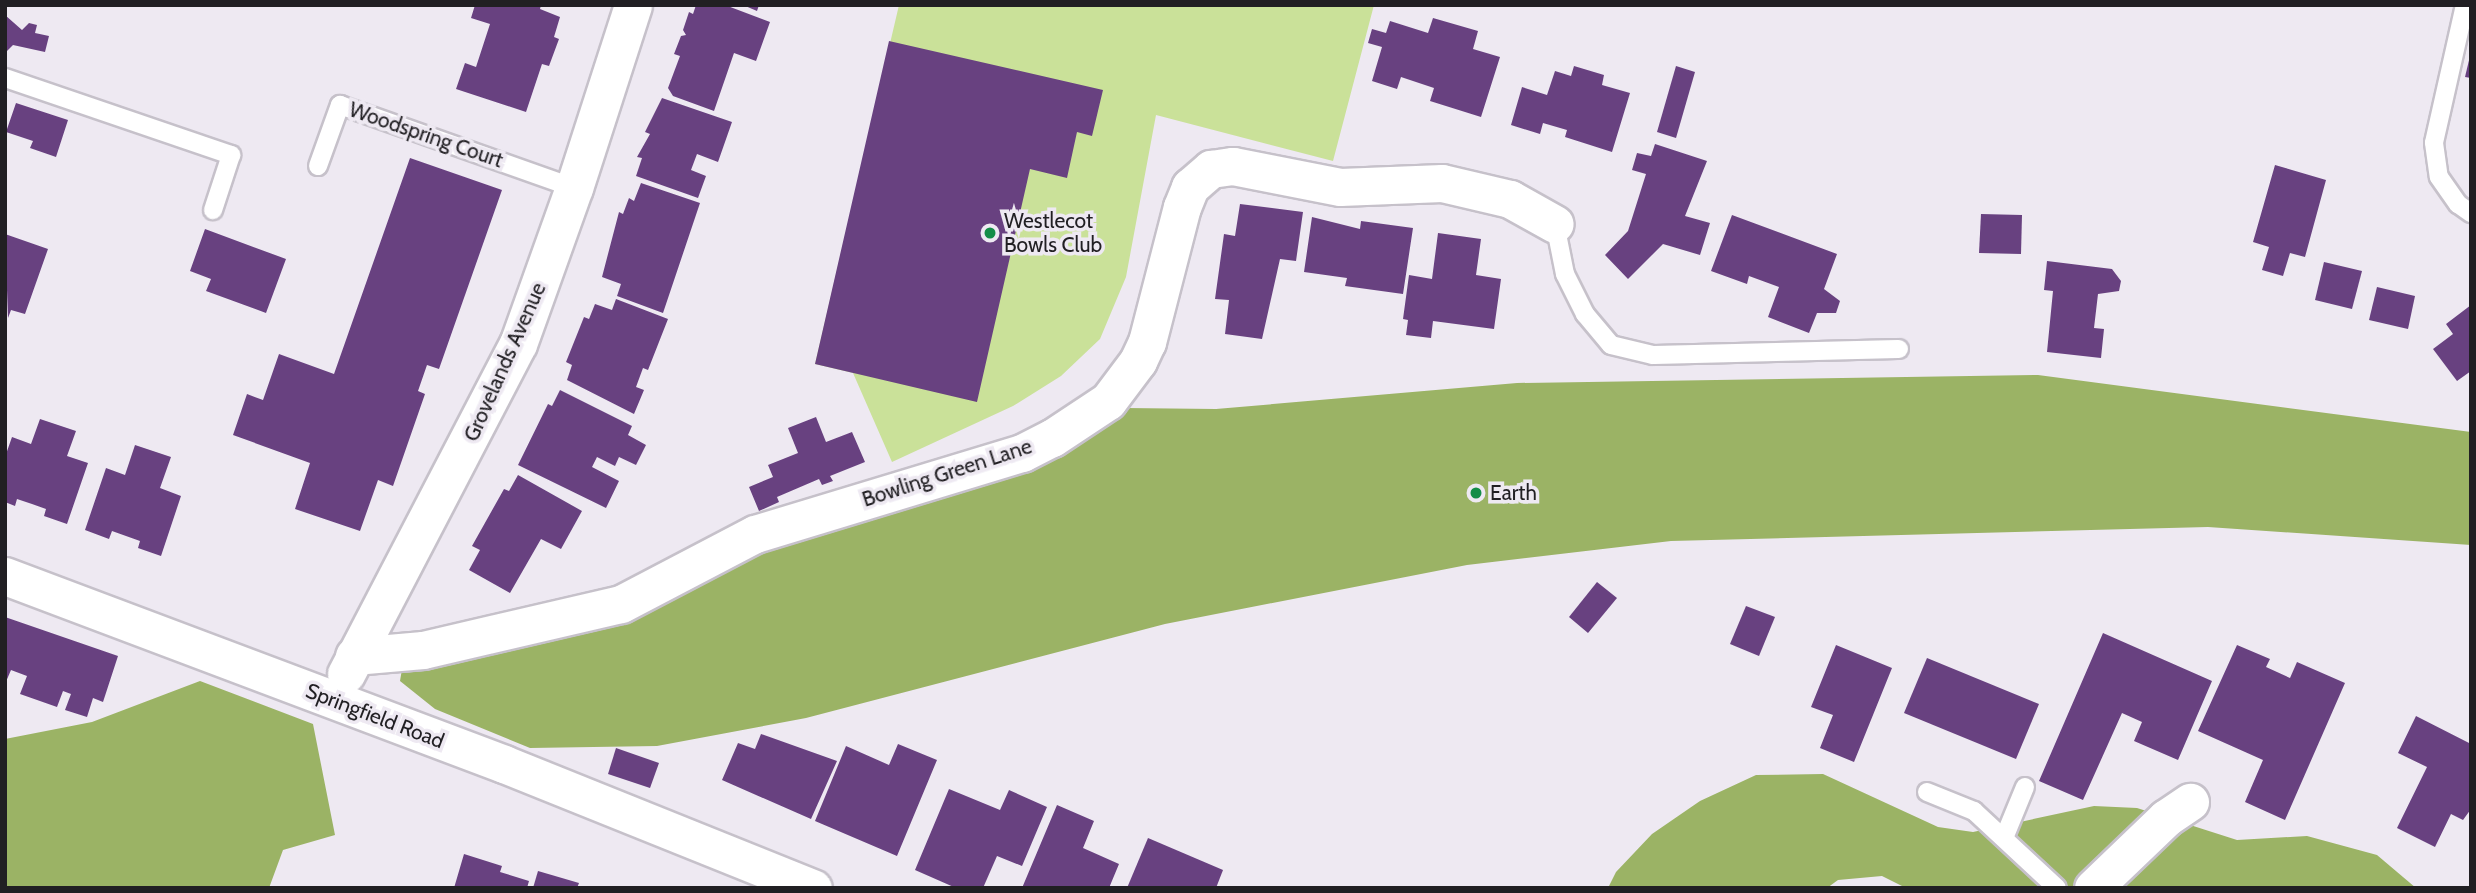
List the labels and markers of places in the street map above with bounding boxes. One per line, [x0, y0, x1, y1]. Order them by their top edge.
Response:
place label: Westlecot Bowls Club [1004, 208, 1102, 258]
marker: Westlecot Bowls Club [982, 225, 998, 241]
place label: Earth [1490, 480, 1537, 506]
marker: Earth [1468, 485, 1484, 501]

